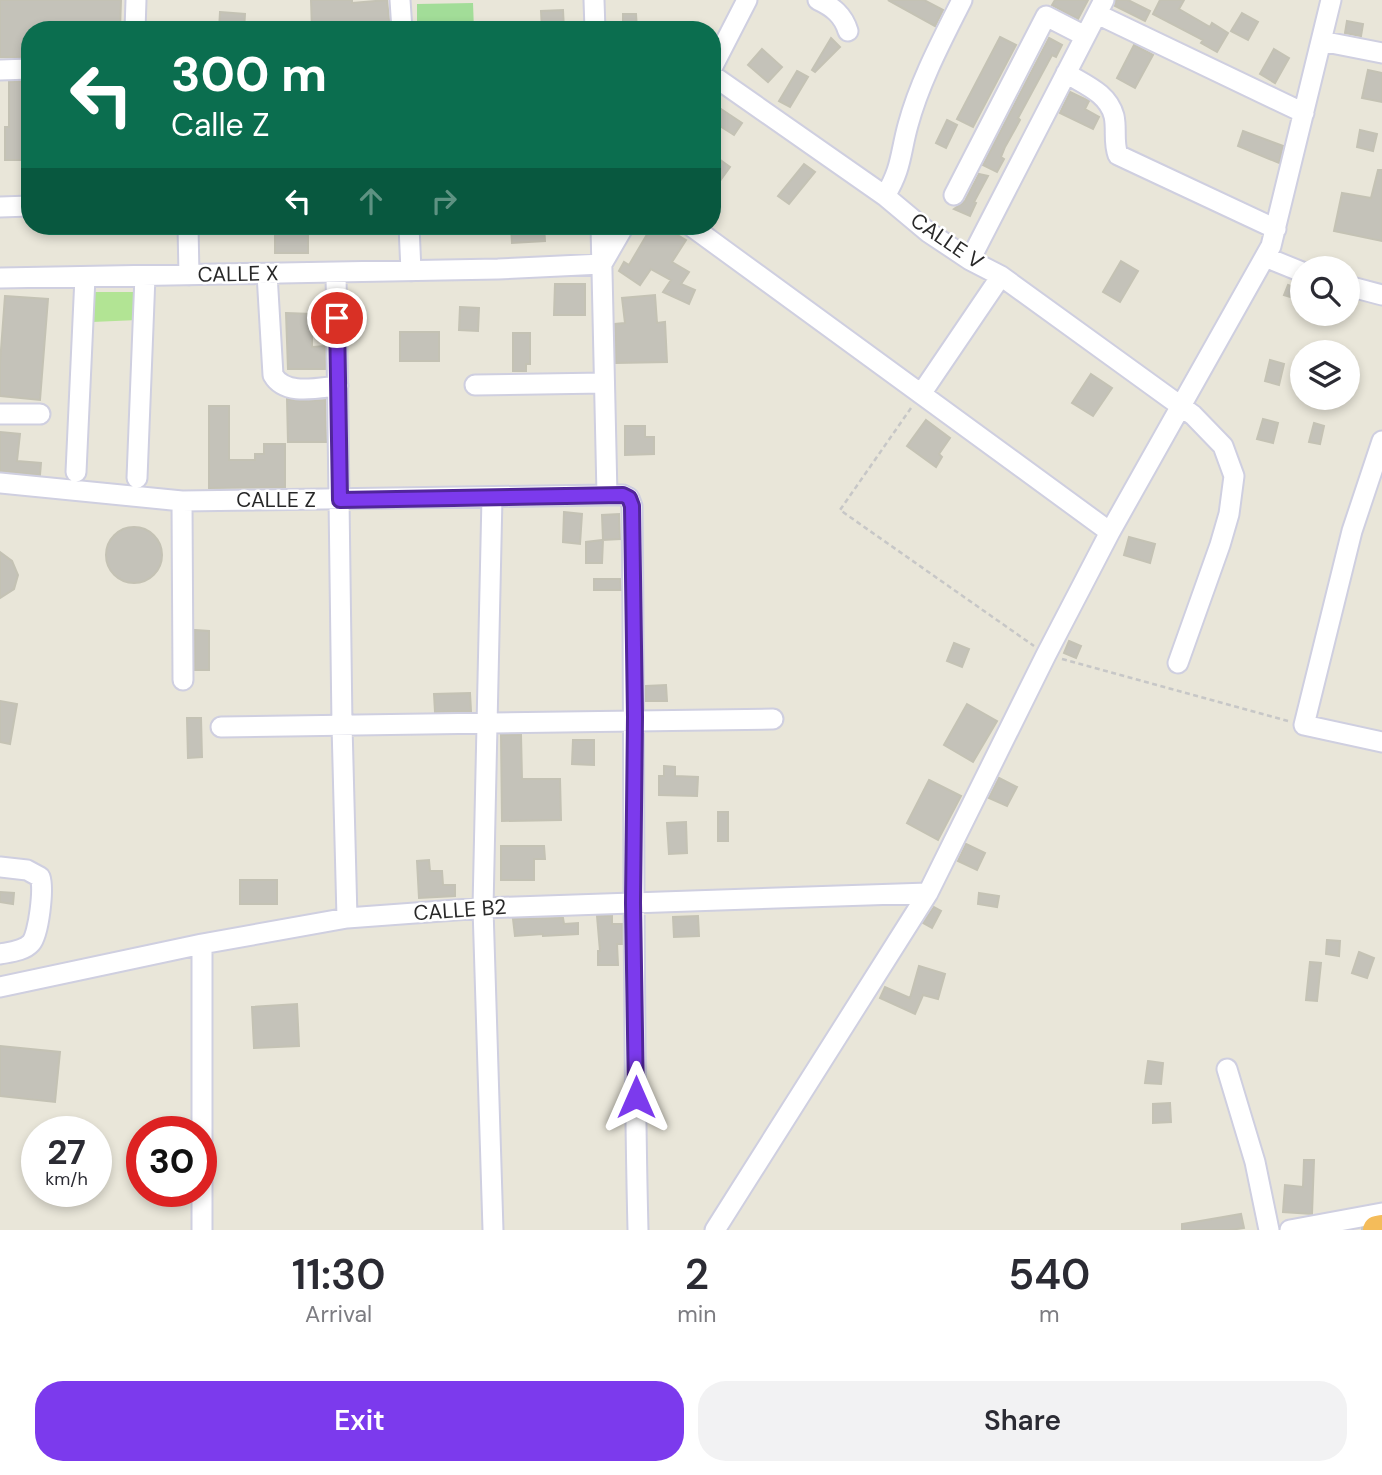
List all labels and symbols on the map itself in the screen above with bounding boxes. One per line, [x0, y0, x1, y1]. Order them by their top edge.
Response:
street label: CALLE V [905, 206, 989, 276]
street label: CALLE X [197, 259, 279, 289]
pin [307, 288, 367, 348]
street label: CALLE Z [236, 486, 316, 514]
street label: CALLE B2 [413, 893, 507, 927]
position arrow [599, 1060, 673, 1134]
speed limit sign: 30 [126, 1116, 217, 1207]

